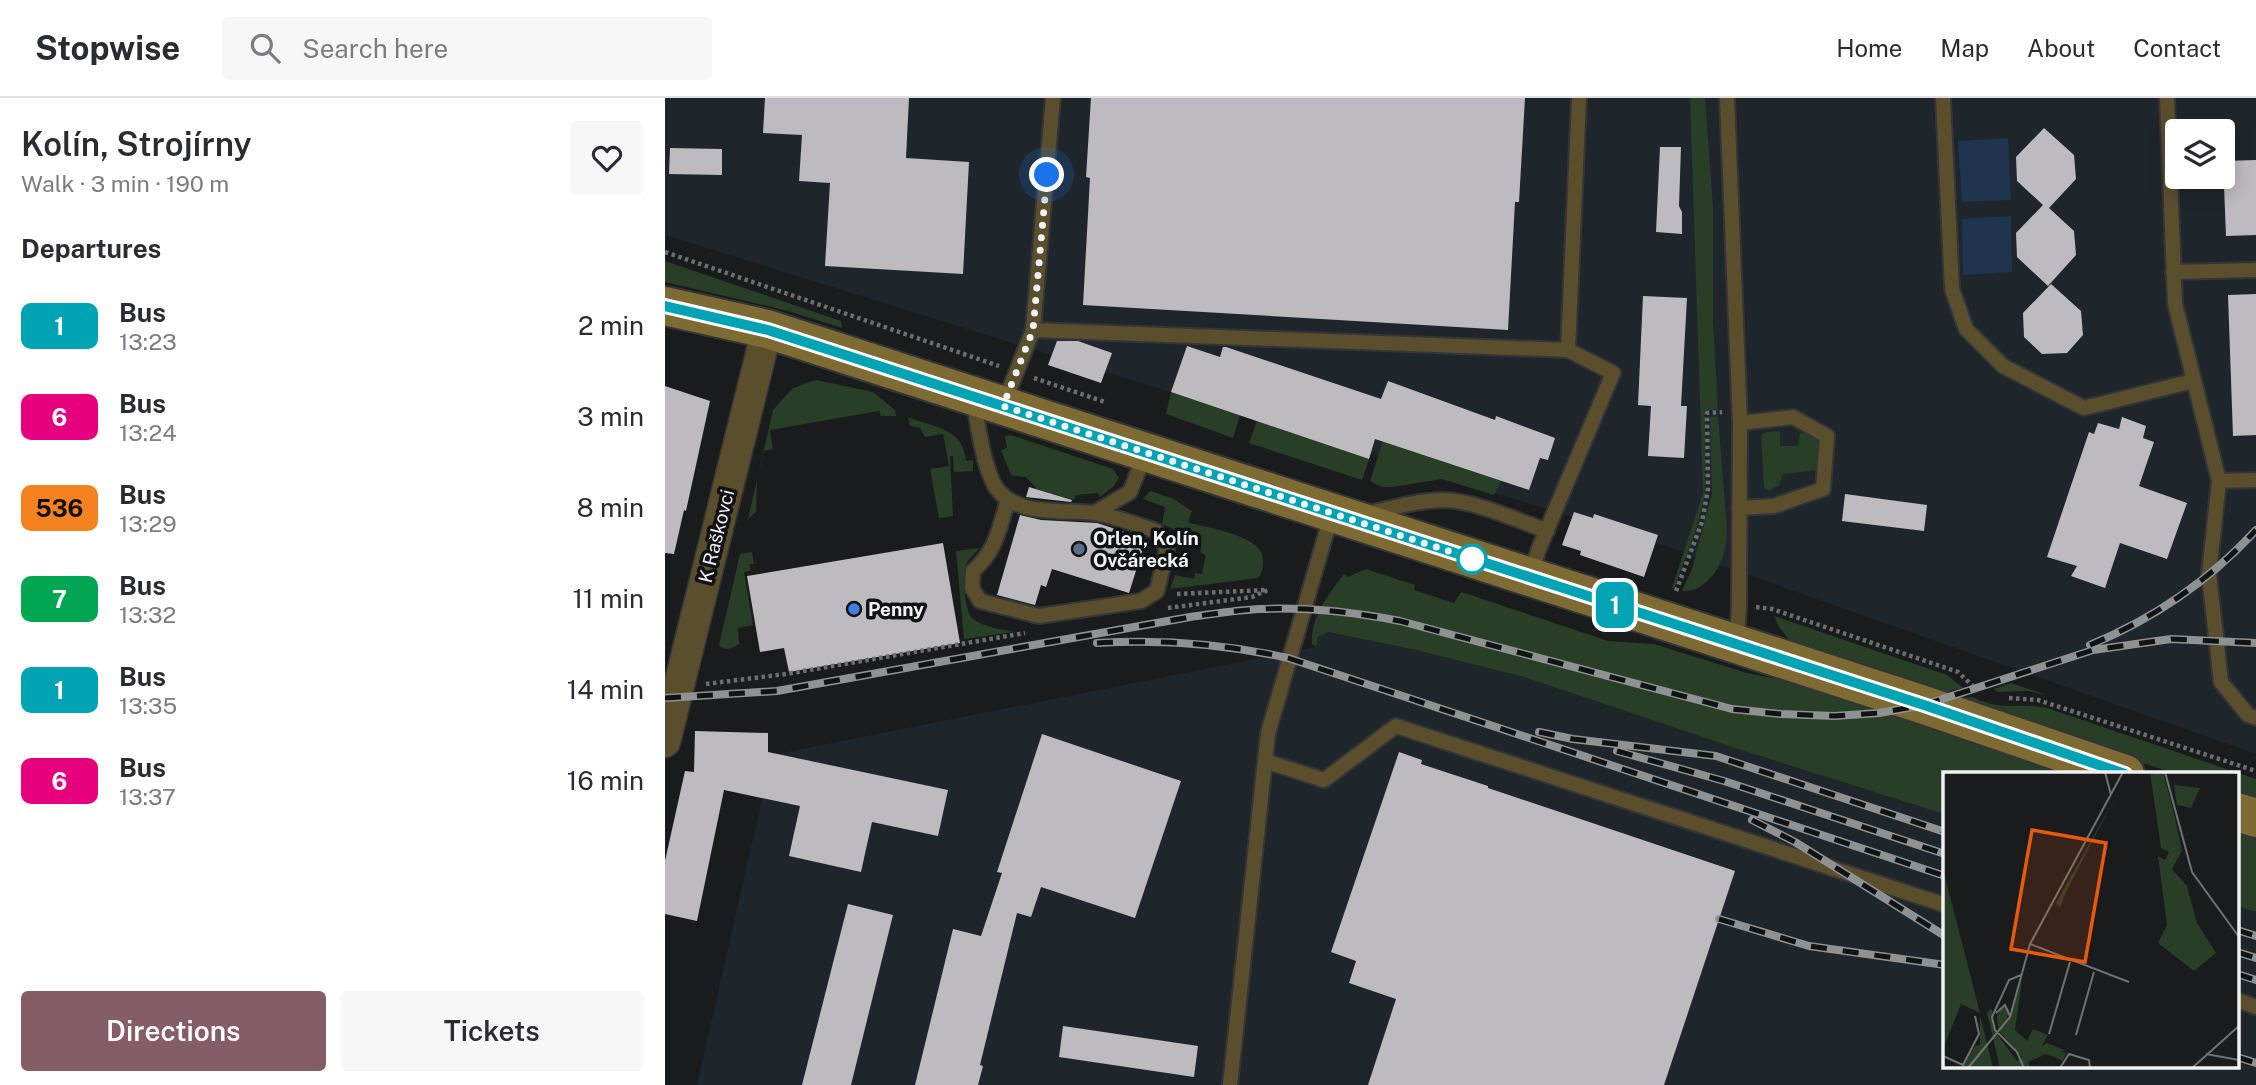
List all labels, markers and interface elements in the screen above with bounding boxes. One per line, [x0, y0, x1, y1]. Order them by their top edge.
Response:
search box [222, 17, 712, 80]
text: Stopwise [35, 29, 180, 67]
icon: search [246, 29, 284, 67]
text: Search here [302, 33, 448, 64]
text: Home [1836, 34, 1902, 62]
text: Map [1940, 34, 1989, 62]
text: About [2027, 34, 2095, 62]
text: Contact [2133, 34, 2221, 62]
map controls [2165, 119, 2235, 189]
button: layers [2165, 119, 2235, 189]
button: heart [570, 121, 644, 195]
text: Kolín, Strojírny [21, 125, 252, 163]
your location [1029, 157, 1064, 192]
text: Walk · 3 min · 190 m [21, 170, 229, 197]
text: Departures [21, 233, 161, 264]
text: Bus [119, 297, 166, 328]
text: 2 min [578, 310, 644, 341]
text: 1 [54, 312, 65, 340]
text: 13:23 [119, 328, 177, 355]
text: Bus [119, 388, 166, 419]
text: 3 min [577, 401, 644, 432]
text: 6 [52, 403, 67, 431]
text: 13:24 [119, 419, 177, 446]
text: Bus [119, 479, 166, 510]
street label: K Raškovci [694, 487, 738, 585]
text: 8 min [577, 492, 644, 523]
text: 536 [36, 494, 83, 522]
text: 13:29 [119, 510, 177, 537]
place label: Orlen, Kolín Ovčárecká [1093, 527, 1199, 571]
marker: Orlen, Kolín Ovčárecká [1071, 541, 1087, 557]
unlabelled marker [1457, 544, 1487, 574]
text: Bus [119, 570, 166, 601]
line badge: 1 [1592, 582, 1638, 628]
text: 11 min [572, 583, 644, 614]
text: 7 [52, 585, 67, 613]
text: 1 [1610, 591, 1620, 619]
place label: Penny [868, 598, 924, 620]
text: 13:32 [119, 601, 176, 628]
marker: Penny [846, 601, 862, 617]
text: Bus [119, 661, 166, 692]
text: 14 min [567, 674, 644, 705]
text: 1 [54, 676, 65, 704]
text: 13:35 [119, 692, 177, 719]
text: Bus [119, 752, 166, 783]
text: 16 min [567, 765, 644, 796]
text: 6 [52, 767, 67, 795]
inset map [1943, 772, 2239, 1068]
text: 13:37 [119, 783, 176, 810]
button: Directions [21, 991, 326, 1071]
button: Tickets [340, 991, 644, 1071]

